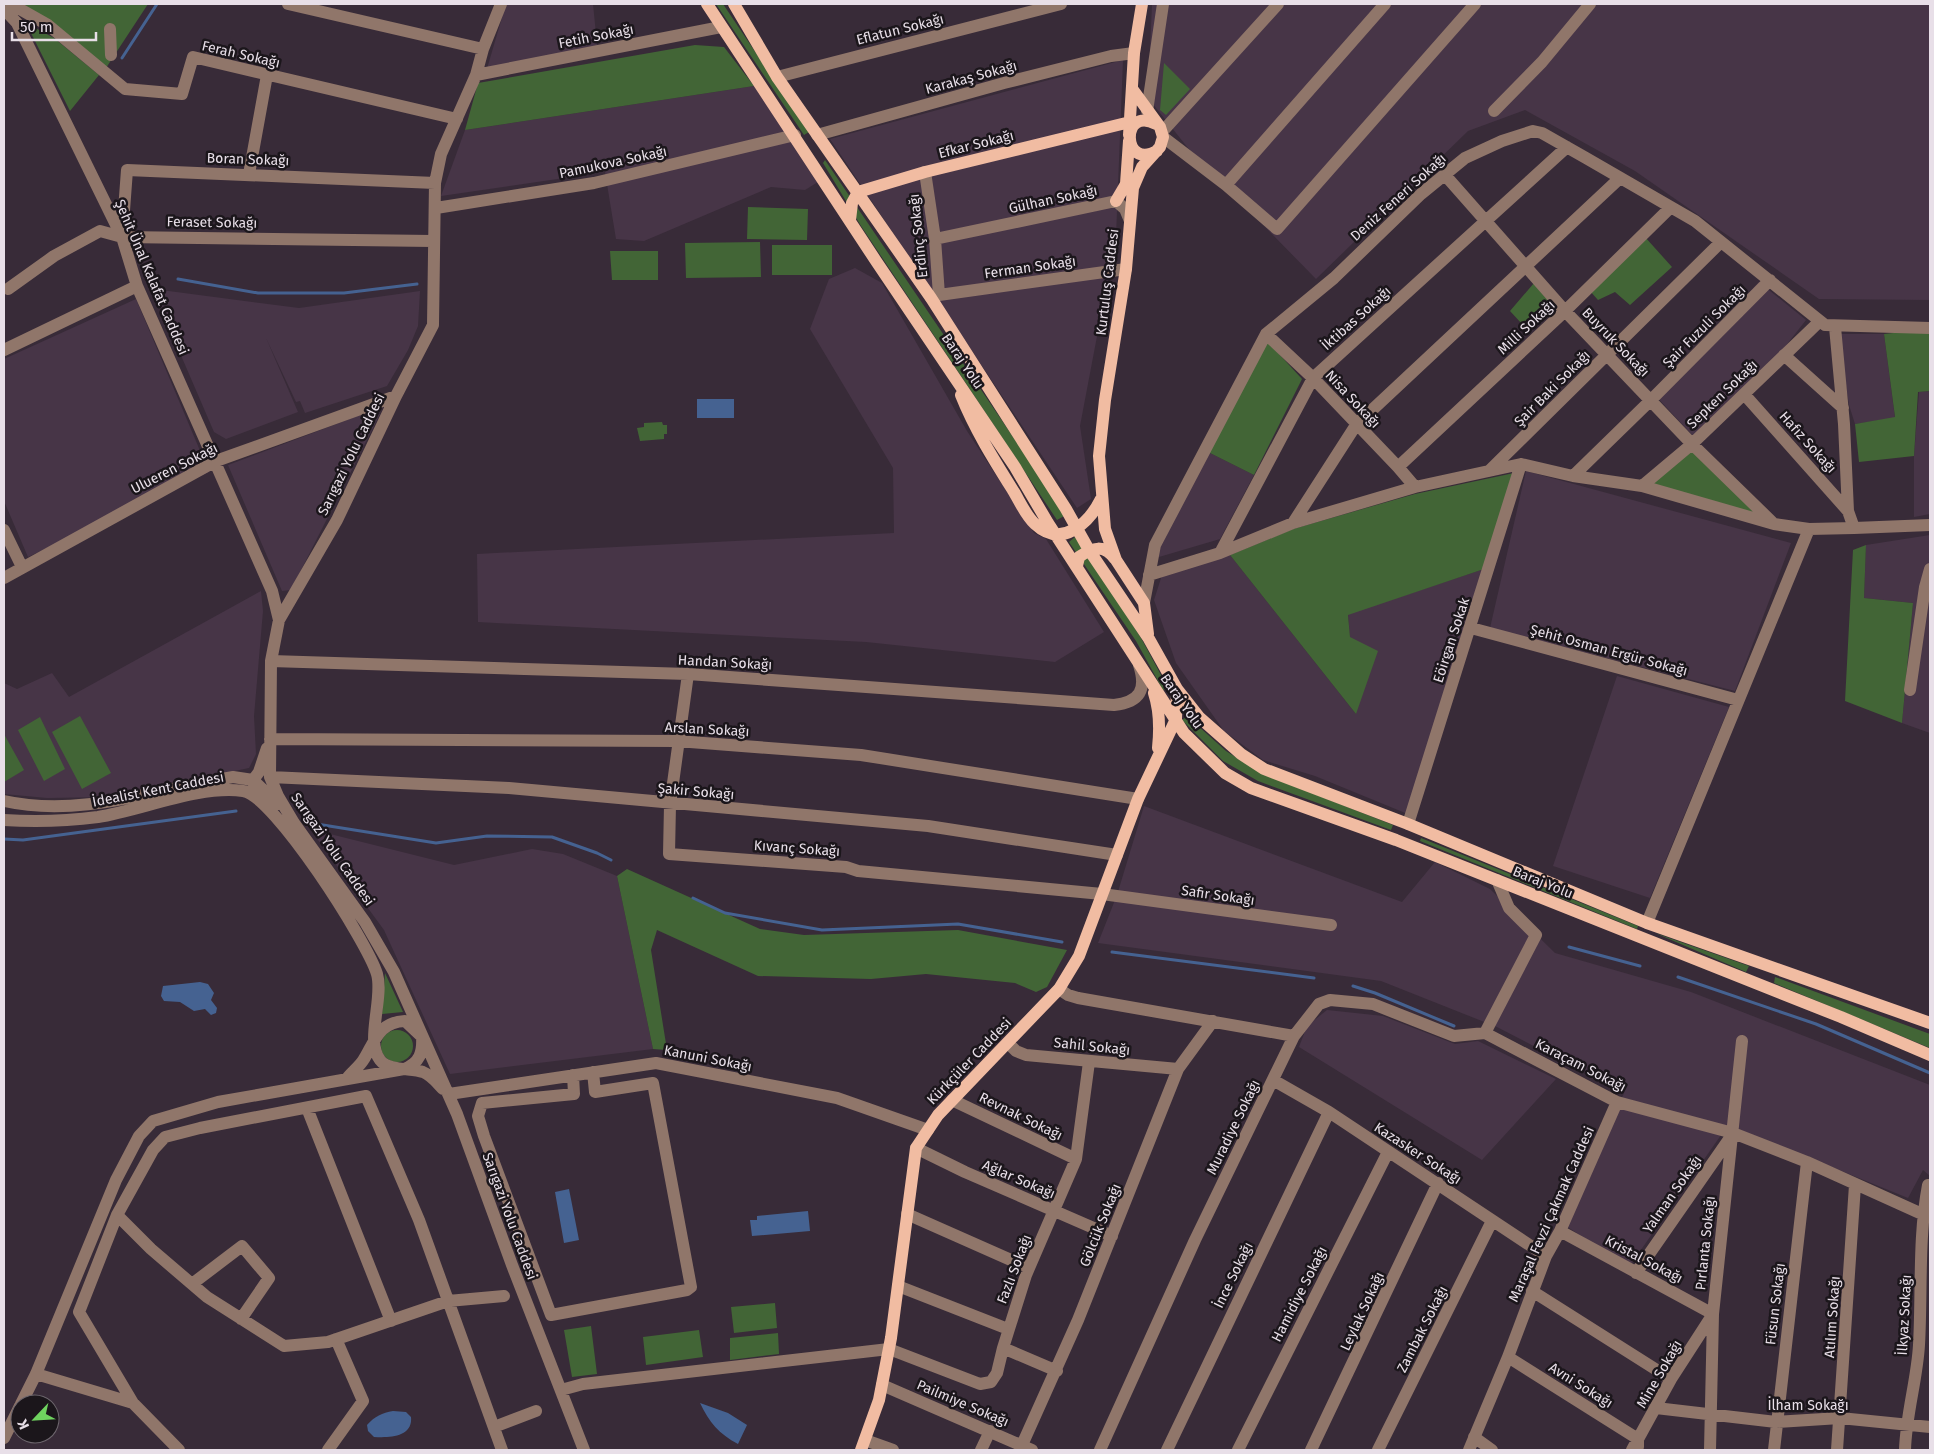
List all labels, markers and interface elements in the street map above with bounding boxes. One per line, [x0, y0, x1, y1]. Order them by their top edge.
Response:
scale bar [12, 10, 96, 42]
street label: Eflatun Sokağı [855, 10, 946, 49]
text: 50 m [20, 18, 53, 36]
street label: Fetih Sokağı [557, 21, 635, 52]
street label: Ferah Sokağı [200, 37, 282, 72]
street label: Karakaş Sokağı [923, 57, 1019, 98]
street label: Efkar Sokağı [937, 127, 1016, 162]
street label: Pamukova Sokağı [558, 143, 669, 182]
street label: Boran Sokağı [206, 150, 290, 169]
street label: Deniz Feneri Sokağı [1347, 150, 1450, 245]
street label: Gülhan Sokağı [1007, 182, 1099, 217]
street label: Erdinç Sokağı [906, 193, 931, 279]
street label: Şehit Ünal Kalafat Caddesi [111, 197, 193, 357]
street label: Feraset Sokağı [166, 213, 258, 232]
street label: Kurtuluş Caddesi [1093, 228, 1122, 336]
street label: Ferman Sokağı [983, 253, 1077, 282]
street label: Şair Fuzuli Sokağı [1659, 281, 1749, 371]
street label: İktibas Sokağı [1317, 282, 1395, 354]
street label: Milli Sokağı [1494, 297, 1559, 358]
street label: Buyruk Sokağı [1578, 304, 1653, 380]
street label: Baraj Yolu [938, 330, 987, 392]
street label: Şair Baki Sokağı [1511, 347, 1594, 430]
street label: Sepken Sokağı [1683, 356, 1761, 432]
street label: Nisa Sokağı [1322, 367, 1384, 432]
street label: Sarıgazi Yolu Caddesi [314, 390, 389, 518]
street label: Hafız Sokağı [1776, 408, 1840, 477]
street label: Ulueren Sokağı [128, 439, 220, 498]
street label: Eöirgan Sokak [1430, 595, 1474, 685]
street label: Şehit Osman Ergür Sokağı [1528, 621, 1689, 680]
street label: Handan Sokağı [677, 652, 773, 673]
street label: Baraj Yolu [1156, 670, 1207, 732]
street label: Arslan Sokağı [664, 719, 750, 740]
street label: İdealist Kent Caddesi [91, 767, 225, 811]
street label: Şakir Sokağı [657, 780, 735, 803]
street label: Sarıgazi Yolu Caddesi [287, 789, 378, 909]
street label: Kıvanç Sokağı [753, 837, 841, 860]
street label: Baraj Yolu [1510, 863, 1575, 902]
street label: Safir Sokağı [1180, 882, 1256, 909]
street label: Kürkçüler Caddesi [924, 1014, 1015, 1108]
street label: Sahil Sokağı [1053, 1034, 1131, 1059]
street label: Karaçam Sokağı [1533, 1035, 1629, 1096]
street label: Kanuni Sokağı [662, 1042, 753, 1075]
street label: Muradiye Sokağı [1203, 1077, 1264, 1177]
street label: Revnak Sokağı [976, 1089, 1065, 1144]
street label: Kazasker Sokağı [1371, 1119, 1465, 1188]
street label: Maraşal Fevzi Çakmak Caddesi [1505, 1124, 1598, 1305]
street label: Sarıgazi Yolu Caddesi [479, 1150, 540, 1282]
street label: Yalman Sokağı [1639, 1152, 1706, 1237]
street label: Ağlar Sokağı [980, 1156, 1058, 1202]
street label: Gölcük Sokağı [1076, 1181, 1125, 1269]
street label: Pırlanta Sokağı [1692, 1195, 1719, 1291]
street label: Fazlı Sokağı [993, 1232, 1035, 1306]
street label: Kristal Sokağı [1602, 1232, 1686, 1287]
street label: İnce Sokağı [1209, 1239, 1257, 1311]
street label: Hamidiye Sokağı [1268, 1244, 1331, 1345]
street label: Füsun Sokağı [1762, 1262, 1789, 1346]
street label: Leylak Sokağı [1337, 1269, 1388, 1353]
street label: İlkyaz Sokağı [1893, 1274, 1915, 1356]
street label: Atılım Sokağı [1821, 1275, 1844, 1359]
street label: Zambak Sokağı [1393, 1283, 1452, 1375]
street label: Mine Sokağı [1633, 1337, 1686, 1411]
street label: Avni Sokağı [1546, 1359, 1616, 1412]
street label: Pailmiye Sokağı [914, 1376, 1012, 1431]
north arrow [10, 1394, 60, 1444]
street label: İlham Sokağı [1767, 1396, 1849, 1414]
text: K [14, 1416, 33, 1432]

